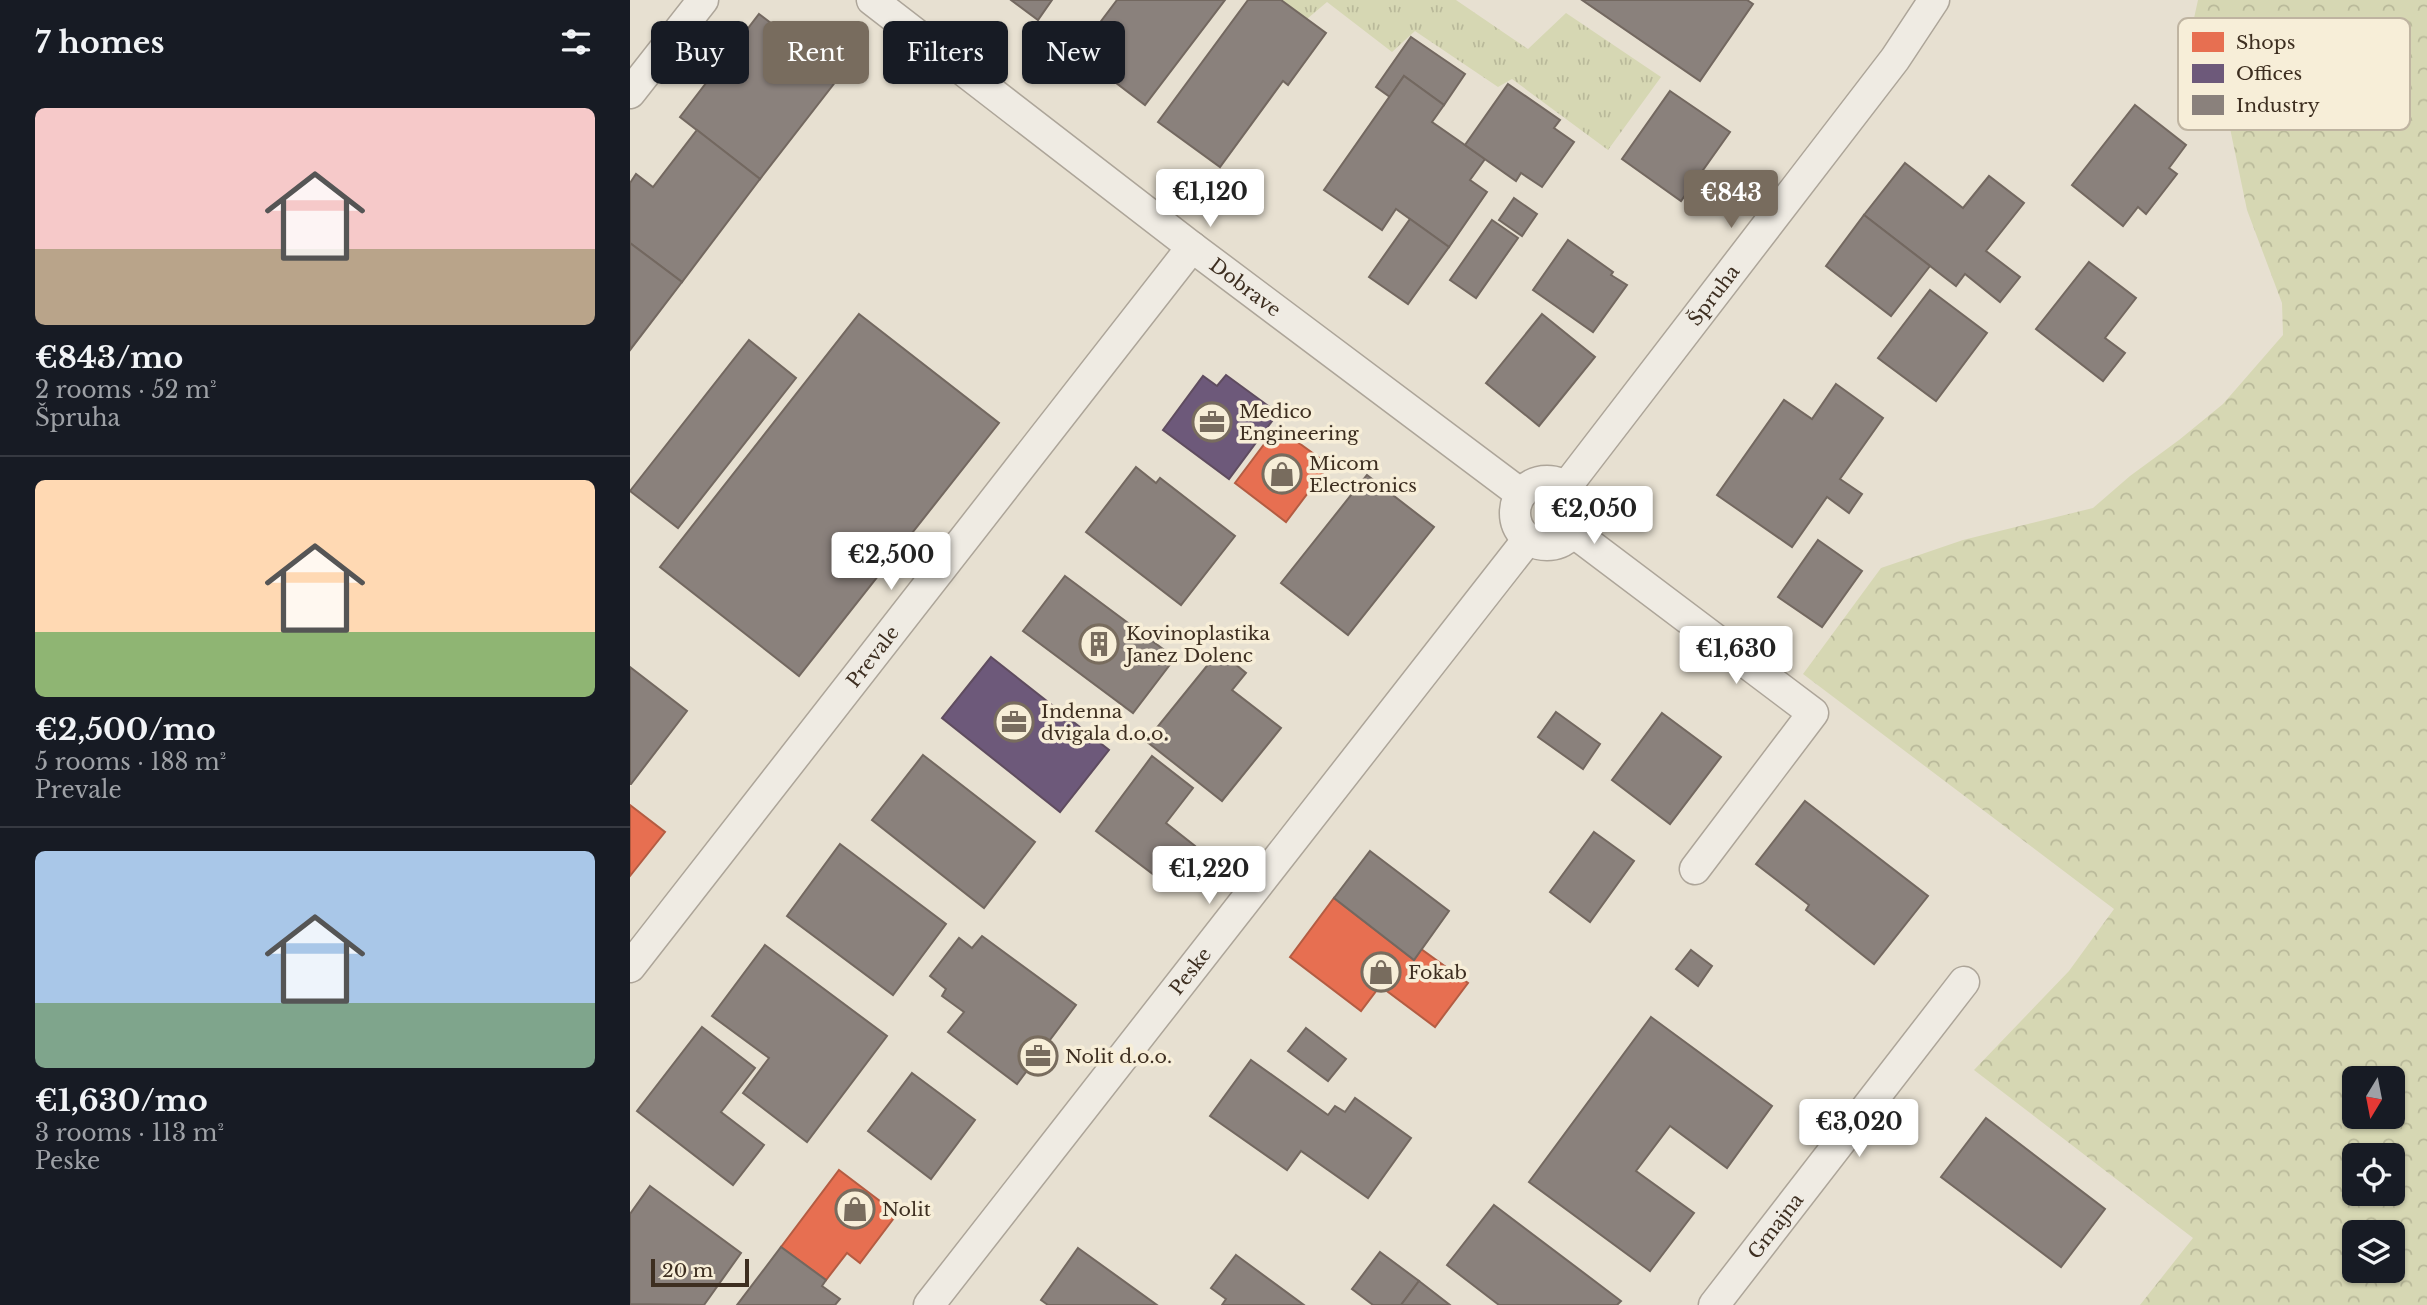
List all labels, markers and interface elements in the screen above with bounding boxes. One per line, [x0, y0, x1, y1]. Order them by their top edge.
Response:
legend [2178, 18, 2410, 130]
chip: Buy [651, 21, 749, 84]
chip: Rent [763, 21, 869, 84]
chip: Filters [883, 21, 1008, 84]
chip: New [1022, 21, 1125, 84]
icon: filters [557, 23, 595, 61]
text: 7 homes [35, 24, 164, 61]
text: Shops [2236, 31, 2295, 54]
text: Offices [2236, 62, 2302, 85]
text: Industry [2236, 94, 2320, 117]
icon: home [252, 153, 378, 279]
pin: €1,120 [1153, 170, 1267, 229]
pin: €843 [1690, 170, 1772, 230]
text: €1,120 [1172, 178, 1248, 206]
text: €843 [1700, 179, 1762, 207]
street label: Dobrave [1205, 253, 1285, 322]
street label: Špruha [1683, 260, 1745, 330]
text: €843/mo [35, 339, 183, 376]
text: 2 rooms · 52 m² [35, 376, 217, 404]
place label: Medico Engineering [1239, 400, 1359, 445]
office icon: Medico Engineering [1191, 401, 1233, 443]
text: Špruha [35, 404, 120, 432]
place label: Micom Electronics [1309, 452, 1417, 497]
shop icon: Micom Electronics [1261, 453, 1303, 495]
pin: €2,050 [1537, 486, 1651, 546]
text: €2,050 [1551, 495, 1637, 523]
icon: home [252, 525, 378, 651]
pin: €2,500 [834, 532, 948, 592]
text: €2,500 [848, 541, 934, 569]
street label: Prevale [842, 621, 904, 692]
place label: Kovinoplastika Janez Dolenc [1123, 622, 1270, 667]
building icon: Kovinoplastika Janez Dolenc [1078, 623, 1120, 665]
pin: €1,630 [1679, 626, 1793, 686]
text: €1,630 [1696, 635, 1776, 663]
place label: Indenna dvigala d.o.o. [1041, 700, 1168, 745]
office icon: Indenna dvigala d.o.o. [993, 701, 1035, 743]
text: €2,500/mo [35, 711, 216, 748]
text: 5 rooms · 188 m² [35, 748, 226, 776]
text: Prevale [35, 776, 122, 804]
pin: €1,220 [1152, 846, 1266, 906]
text: €1,220 [1169, 855, 1249, 883]
icon: home [252, 896, 378, 1022]
street label: Peske [1165, 943, 1216, 1000]
shop icon: Fokab [1360, 951, 1402, 993]
place label: Fokab [1408, 961, 1467, 984]
office icon: Nolit d.o.o. [1017, 1035, 1059, 1077]
place label: Nolit d.o.o. [1065, 1045, 1172, 1068]
north arrow [2342, 1066, 2404, 1129]
map controls [2342, 1066, 2405, 1283]
text: €1,630/mo [35, 1082, 208, 1119]
pin: €3,020 [1802, 1100, 1916, 1159]
text: €3,020 [1815, 1108, 1903, 1136]
text: 3 rooms · 113 m² [35, 1119, 224, 1147]
button: locate [2342, 1143, 2405, 1206]
text: Peske [35, 1147, 100, 1175]
shop icon: Nolit [834, 1188, 876, 1230]
street label: Gmajna [1743, 1188, 1809, 1264]
place label: Nolit [882, 1198, 932, 1221]
button: layers [2342, 1220, 2405, 1283]
scale bar [651, 1256, 749, 1288]
text: 20 m [662, 1259, 713, 1282]

